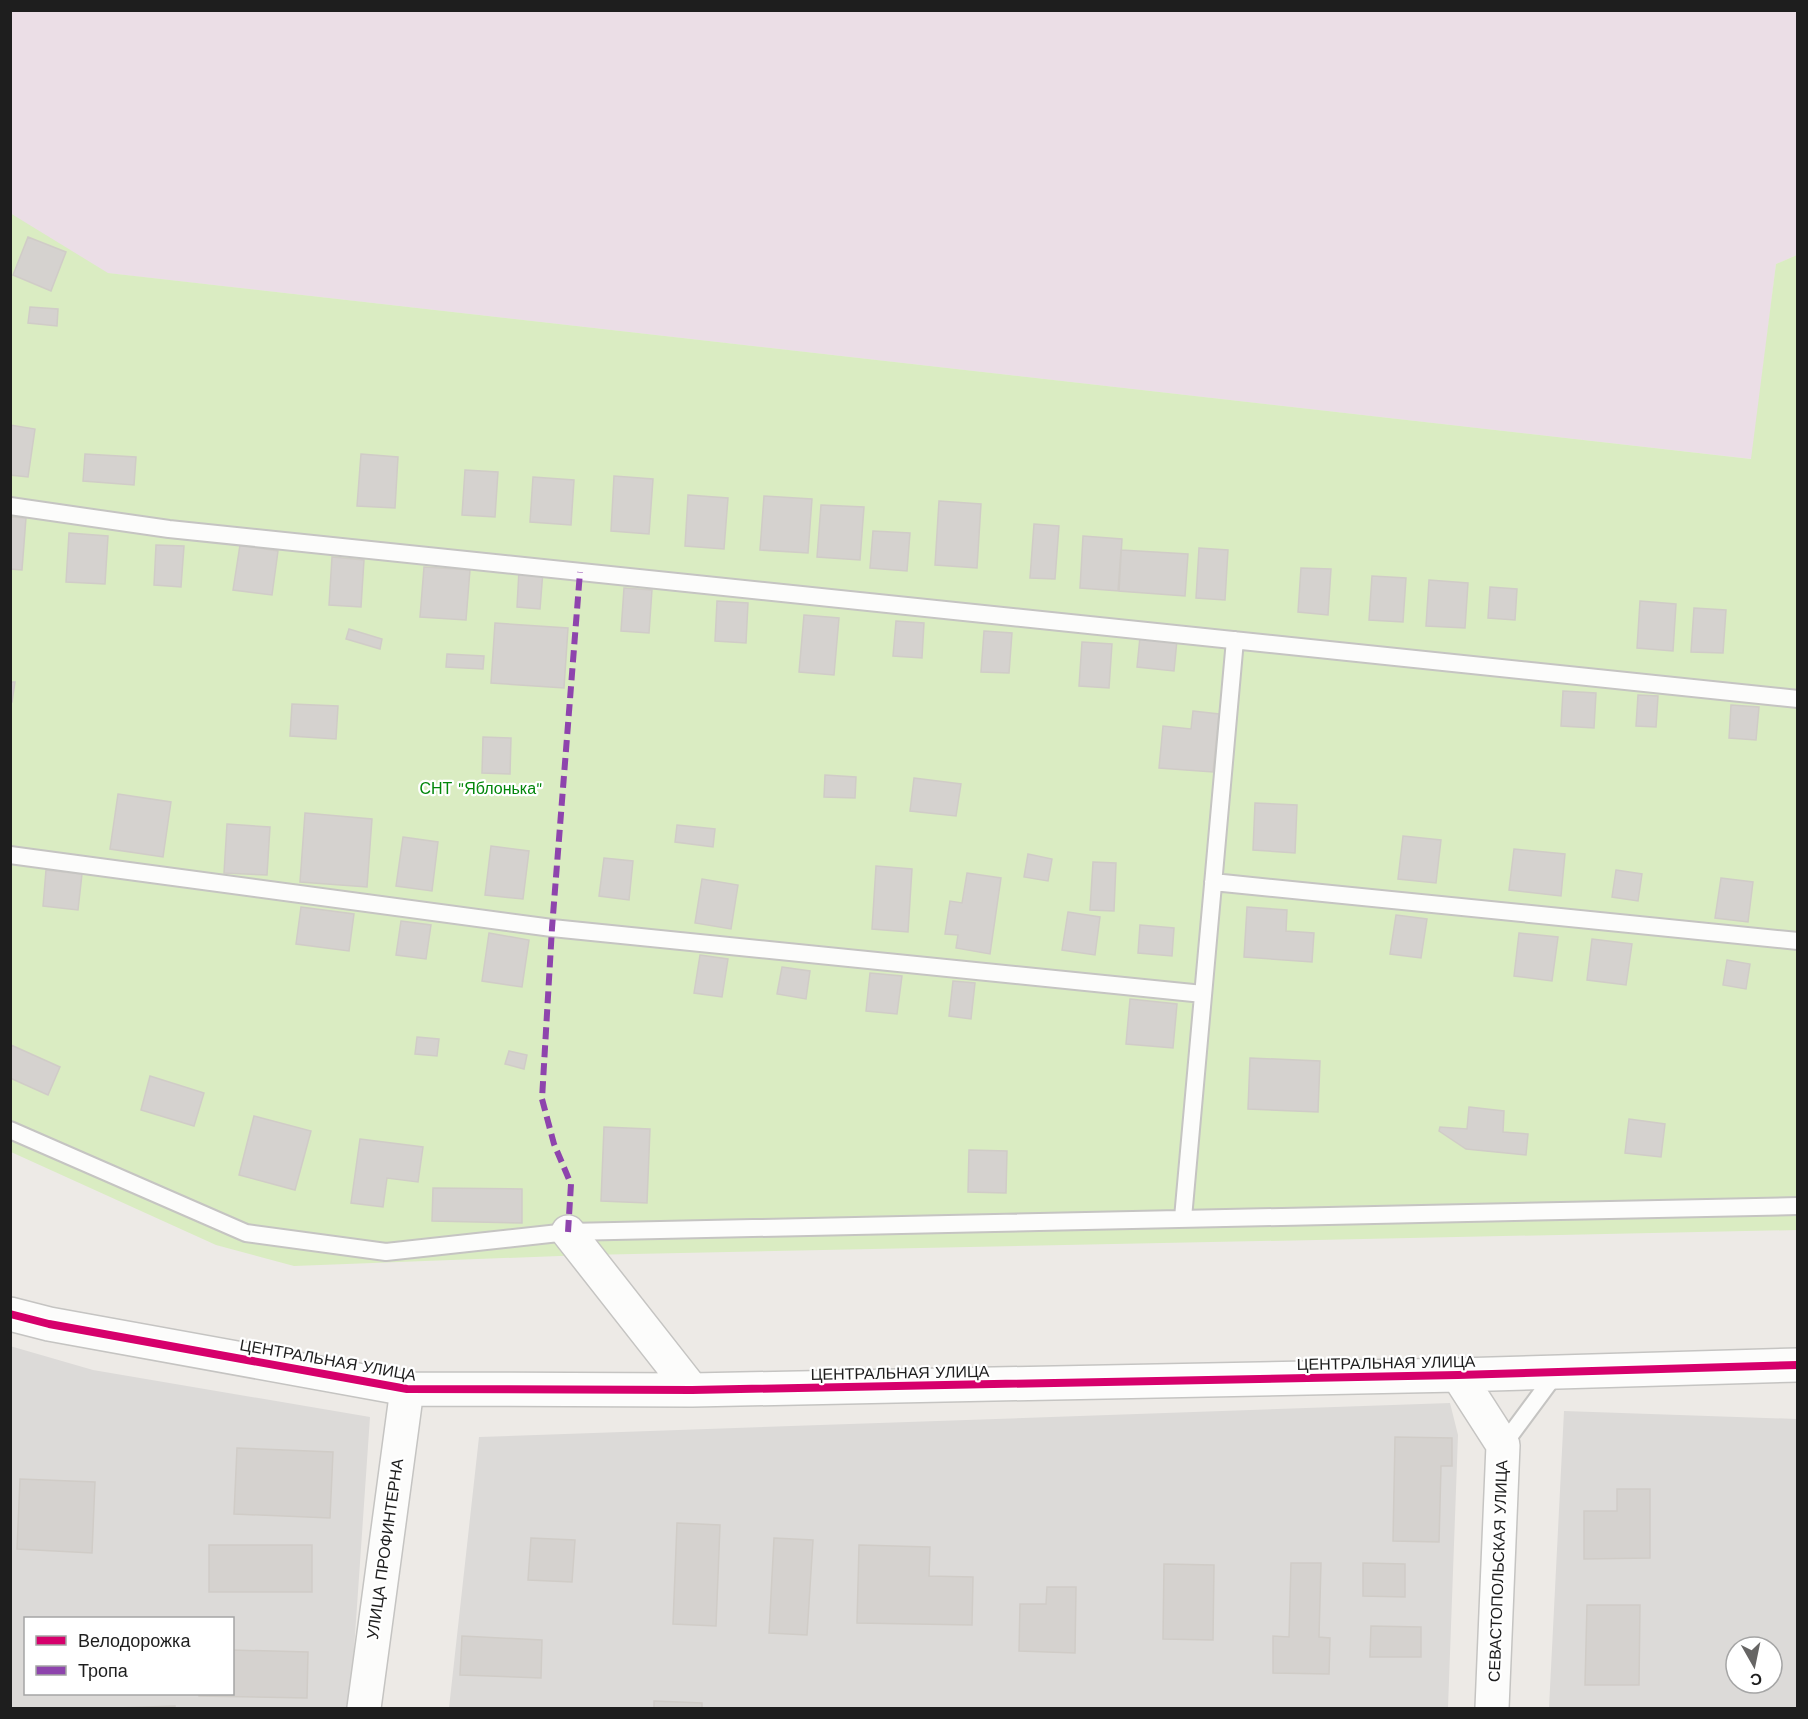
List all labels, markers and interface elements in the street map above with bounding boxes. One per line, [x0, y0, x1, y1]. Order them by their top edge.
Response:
park label: СНТ "Яблонька" [419, 779, 543, 798]
street label: ЦЕНТРАЛЬНАЯ УЛИЦА [238, 1335, 418, 1385]
street label: ЦЕНТРАЛЬНАЯ УЛИЦА [1296, 1352, 1476, 1374]
street label: ЦЕНТРАЛЬНАЯ УЛИЦА [810, 1362, 990, 1384]
street label: УЛИЦА ПРОФИНТЕРНА [363, 1457, 407, 1641]
street label: СЕВАСТОПОЛЬСКАЯ УЛИЦА [1485, 1459, 1511, 1682]
legend [24, 1617, 234, 1695]
text: Велодорожка [78, 1630, 191, 1651]
north arrow [1724, 1635, 1784, 1695]
text: Тропа [78, 1660, 129, 1681]
text: С [1749, 1669, 1763, 1690]

